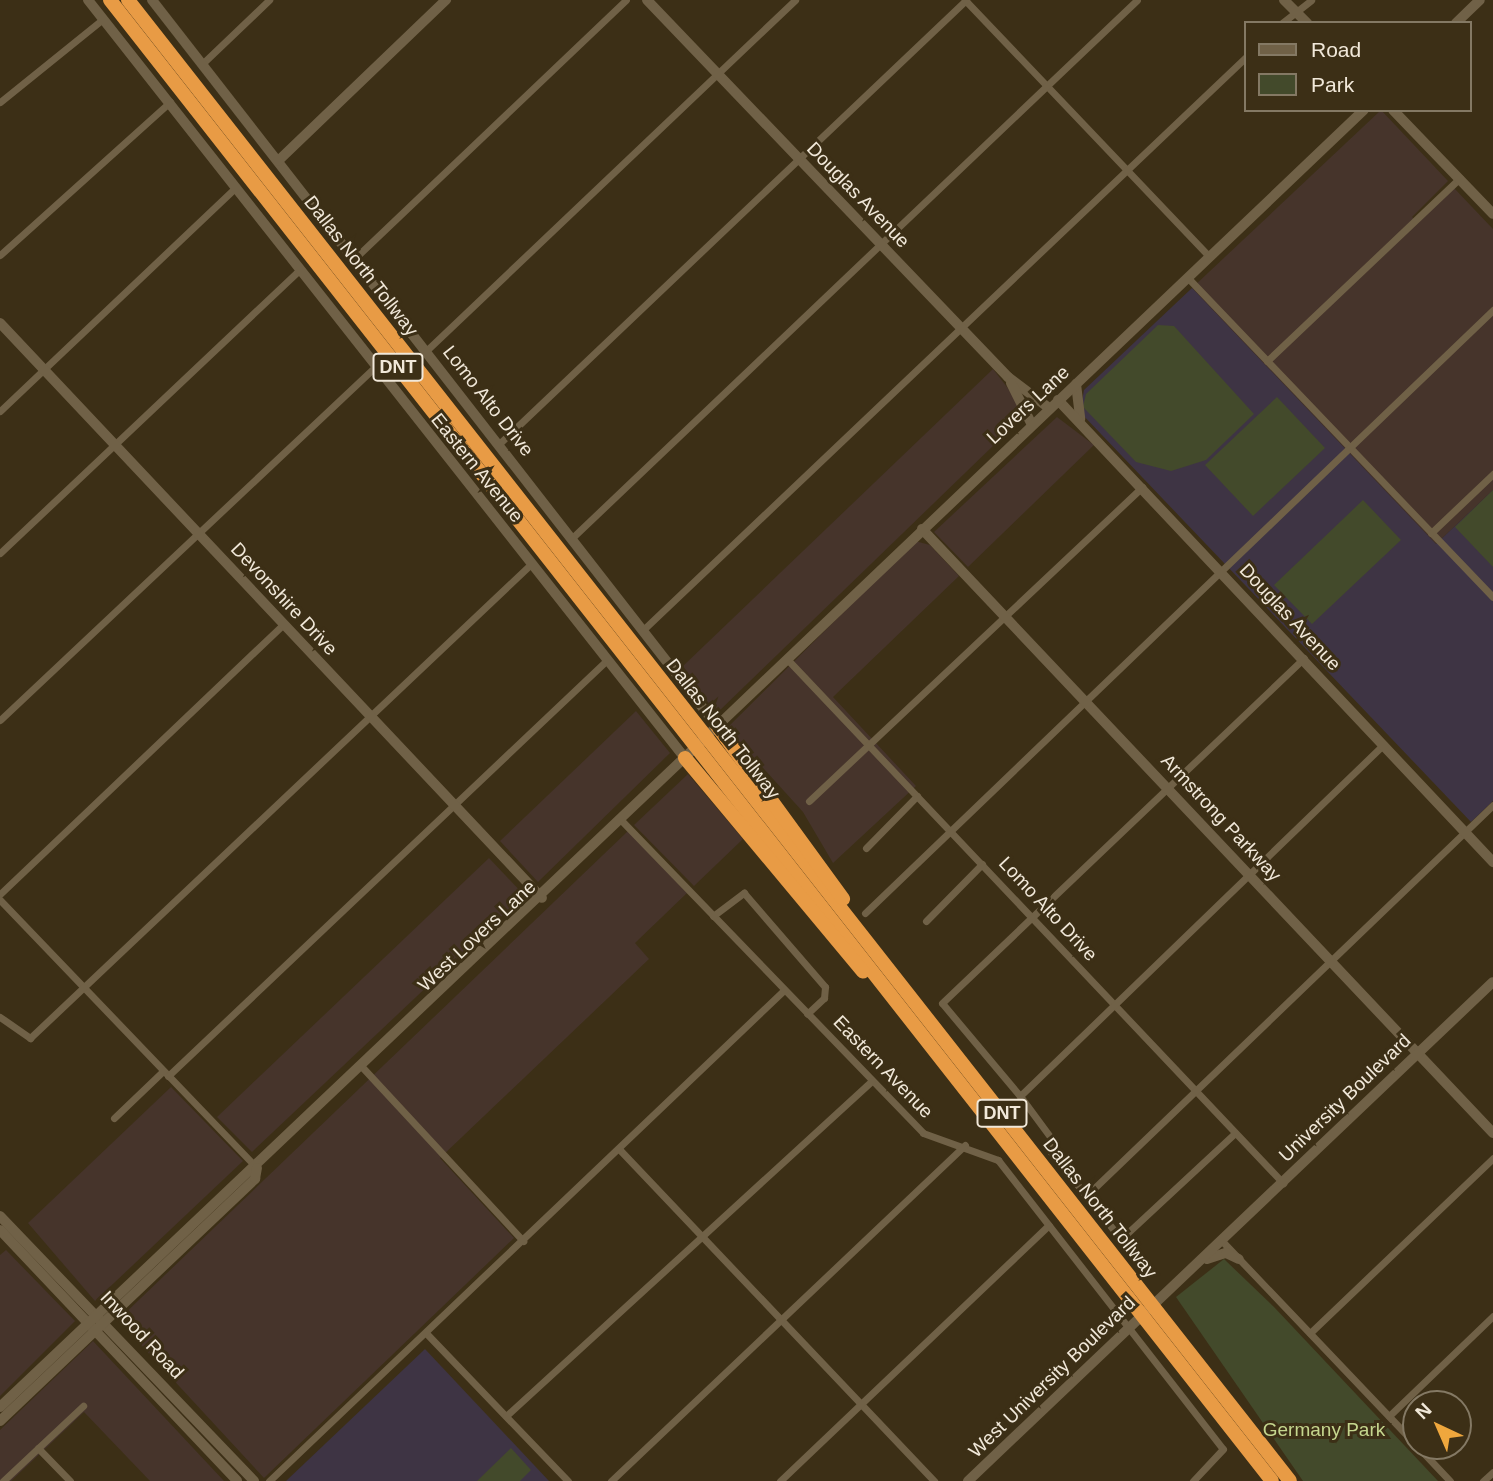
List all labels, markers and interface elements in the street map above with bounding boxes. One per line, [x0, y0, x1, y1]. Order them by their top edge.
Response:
legend [1244, 21, 1472, 112]
text: Road [1311, 38, 1361, 61]
text: Park [1311, 73, 1354, 96]
street label: Douglas Avenue [801, 137, 915, 253]
street label: Dallas North Tollway [299, 191, 423, 341]
street label: Lomo Alto Drive [437, 341, 539, 461]
road number: DNT [372, 352, 424, 382]
street label: Lovers Lane [982, 361, 1074, 449]
street label: Eastern Avenue [426, 408, 528, 528]
street label: Devonshire Drive [226, 538, 342, 660]
street label: Douglas Avenue [1234, 558, 1346, 676]
street label: Dallas North Tollway [661, 654, 785, 804]
street label: Armstrong Parkway [1156, 750, 1286, 886]
street label: Lomo Alto Drive [994, 852, 1102, 966]
street label: West Lovers Lane [413, 876, 541, 996]
street label: Eastern Avenue [828, 1011, 938, 1123]
street label: University Boulevard [1274, 1029, 1416, 1167]
road number: DNT [976, 1098, 1028, 1128]
street label: Dallas North Tollway [1038, 1133, 1162, 1283]
street label: Inwood Road [95, 1286, 189, 1384]
street label: West University Boulevard [964, 1292, 1140, 1462]
north arrow [1402, 1390, 1472, 1460]
text: N [1411, 1399, 1436, 1423]
park label: Germany Park [1263, 1419, 1385, 1441]

